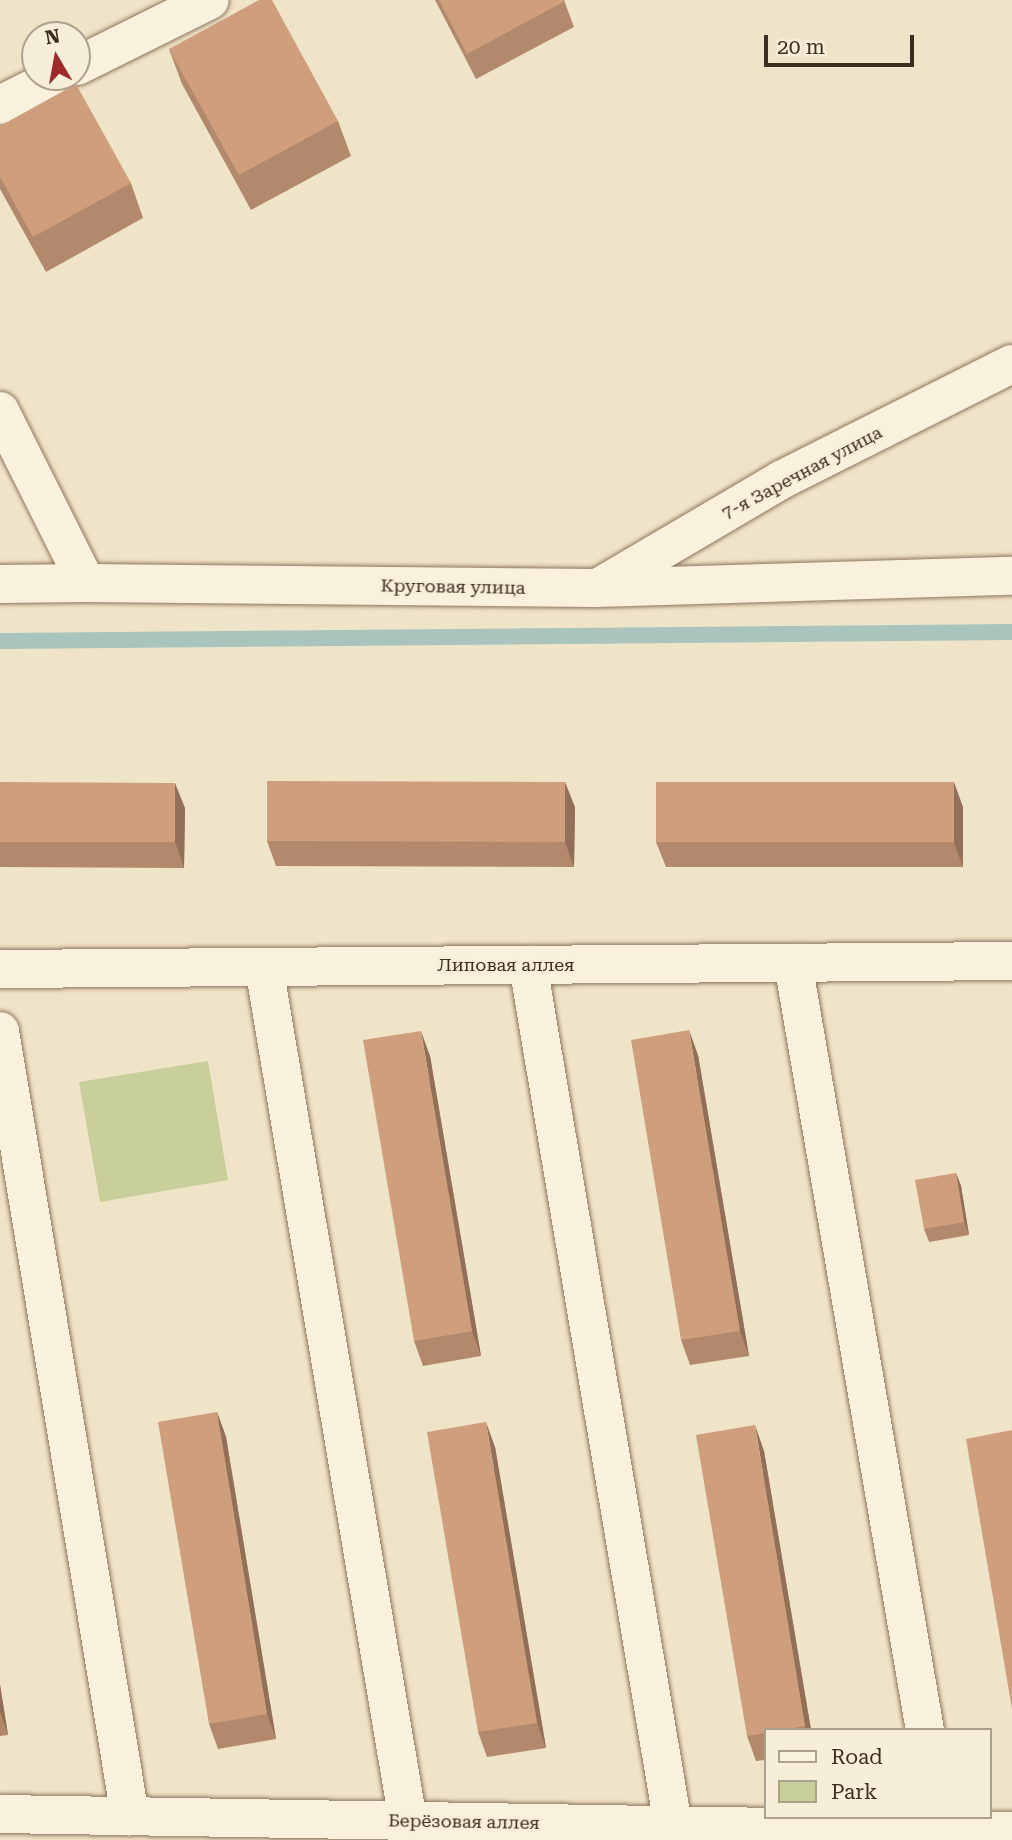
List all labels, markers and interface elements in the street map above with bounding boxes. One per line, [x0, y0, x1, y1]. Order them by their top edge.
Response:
north arrow [21, 21, 91, 91]
scale bar [767, 21, 918, 65]
text: N [43, 24, 62, 49]
text: 20 m [777, 35, 825, 59]
street label: 7-я Заречная улица [718, 422, 886, 524]
street label: Круговая улица [380, 575, 526, 599]
street label: Липовая аллея [438, 954, 574, 976]
legend [764, 1728, 991, 1819]
text: Road [831, 1745, 883, 1769]
text: Park [831, 1780, 877, 1804]
street label: Берёзовая аллея [388, 1810, 540, 1834]

